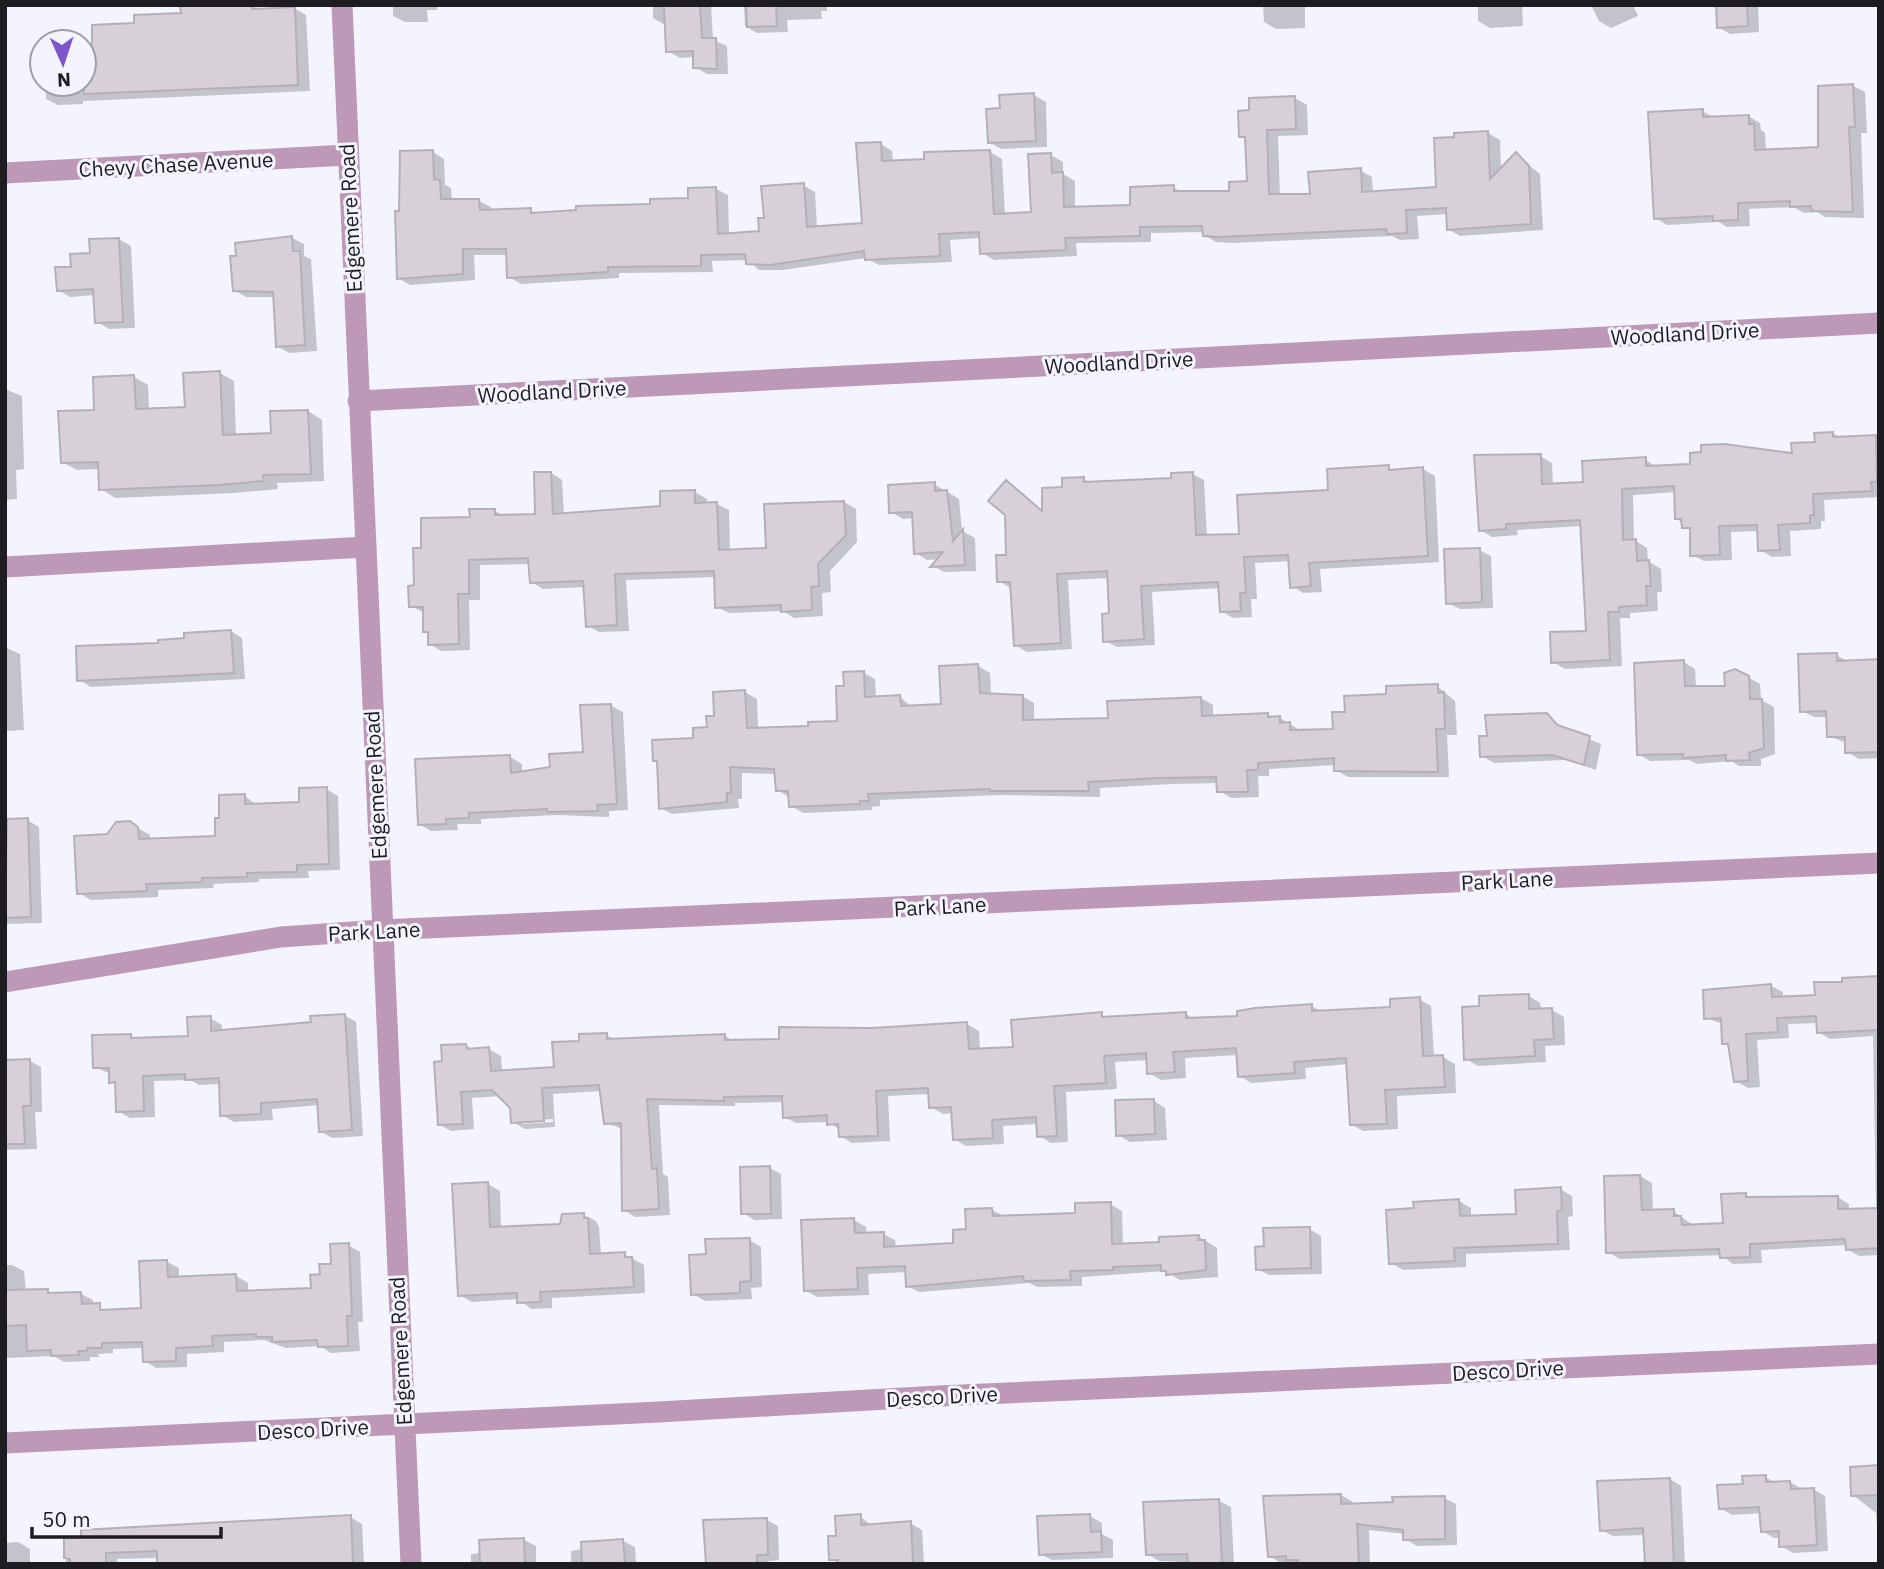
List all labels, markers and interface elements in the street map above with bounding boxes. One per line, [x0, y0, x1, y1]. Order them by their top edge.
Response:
north arrow [28, 28, 98, 98]
text: N [56, 68, 71, 92]
street label: Edgemere Road [332, 143, 368, 293]
street label: Chevy Chase Avenue [78, 145, 274, 183]
street label: Woodland Drive [1610, 315, 1760, 351]
street label: Woodland Drive [1044, 344, 1194, 380]
street label: Woodland Drive [477, 373, 627, 409]
street label: Edgemere Road [357, 710, 393, 860]
street label: Park Lane [1460, 864, 1554, 896]
street label: Park Lane [893, 890, 987, 922]
street label: Park Lane [327, 915, 421, 947]
street label: Edgemere Road [382, 1276, 418, 1426]
street label: Desco Drive [1451, 1353, 1565, 1387]
street label: Desco Drive [885, 1379, 999, 1413]
street label: Desco Drive [256, 1412, 370, 1446]
scale bar [32, 1496, 220, 1540]
text: 50 m [42, 1505, 91, 1533]

